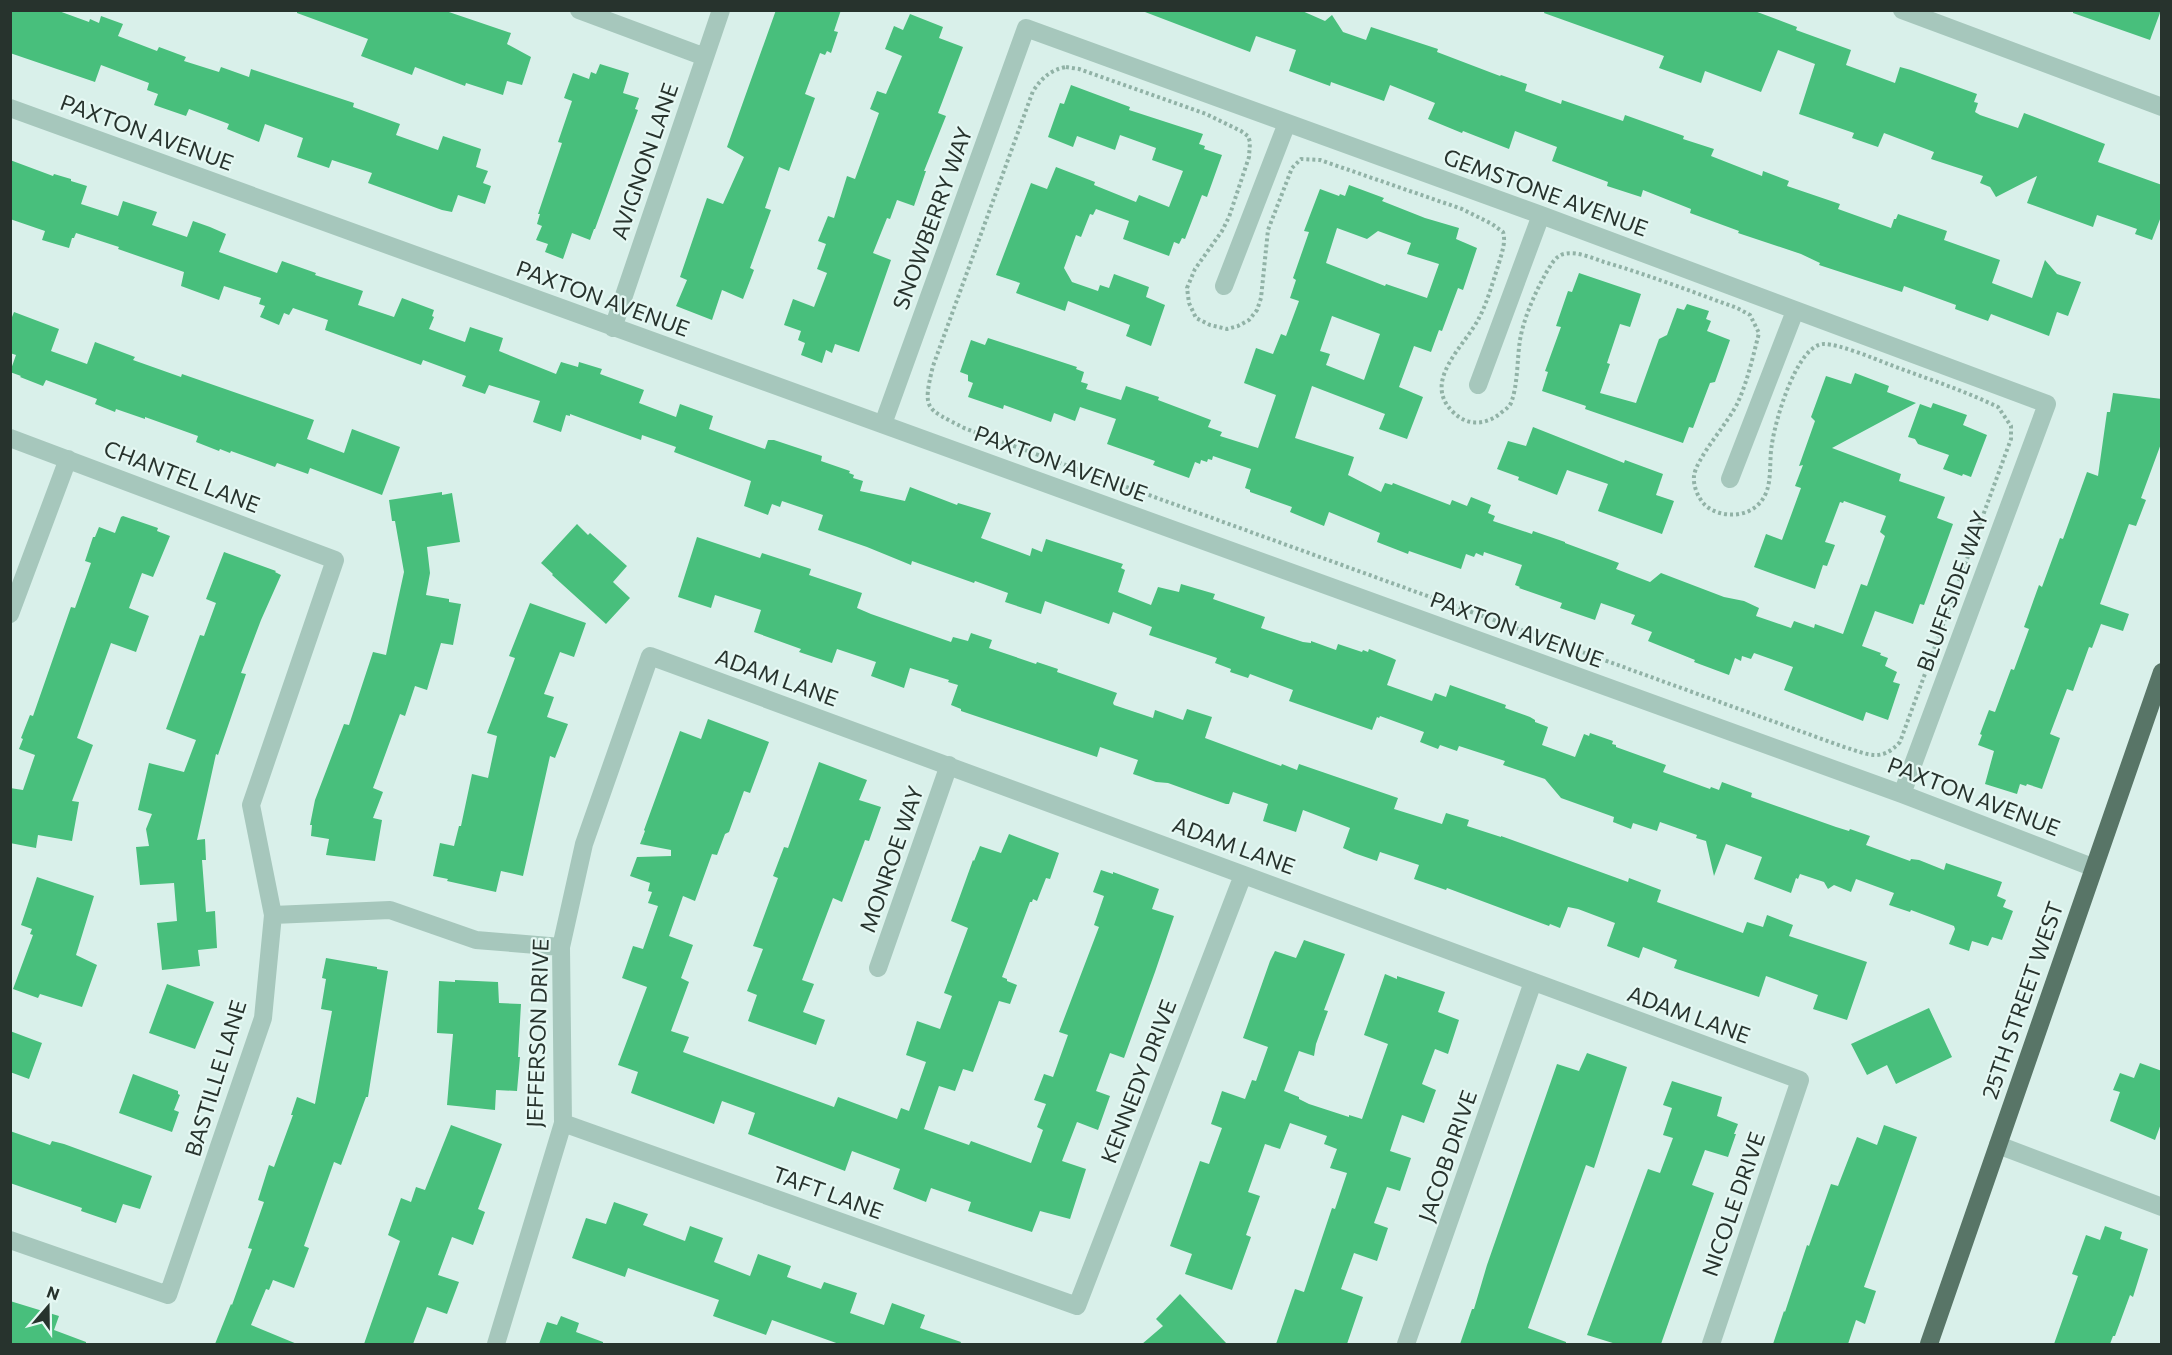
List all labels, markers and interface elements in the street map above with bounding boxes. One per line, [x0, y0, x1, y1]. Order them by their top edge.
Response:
street label: AVIGNON LANE [605, 79, 683, 243]
street label: PAXTON AVENUE [57, 88, 237, 176]
street label: SNOWBERRY WAY [886, 123, 978, 313]
street label: GEMSTONE AVENUE [1440, 142, 1652, 242]
street label: PAXTON AVENUE [513, 254, 693, 342]
street label: PAXTON AVENUE [971, 419, 1151, 507]
street label: CHANTEL LANE [100, 434, 264, 518]
street label: BLUFFSIDE WAY [1910, 507, 1994, 675]
street label: PAXTON AVENUE [1427, 585, 1607, 673]
street label: ADAM LANE [712, 642, 842, 712]
street label: PAXTON AVENUE [1884, 751, 2064, 841]
street label: MONROE WAY [853, 782, 929, 936]
street label: ADAM LANE [1169, 810, 1299, 880]
street label: 25TH STREET WEST [1976, 898, 2068, 1102]
street label: JEFFERSON DRIVE [520, 938, 554, 1128]
street label: ADAM LANE [1624, 979, 1754, 1049]
street label: KENNEDY DRIVE [1094, 995, 1182, 1167]
street label: BASTILLE LANE [178, 997, 252, 1159]
street label: JACOB DRIVE [1412, 1087, 1482, 1225]
street label: NICOLE DRIVE [1696, 1128, 1770, 1280]
street label: TAFT LANE [769, 1160, 887, 1224]
north arrow [18, 1277, 78, 1337]
text: N [44, 1281, 62, 1303]

